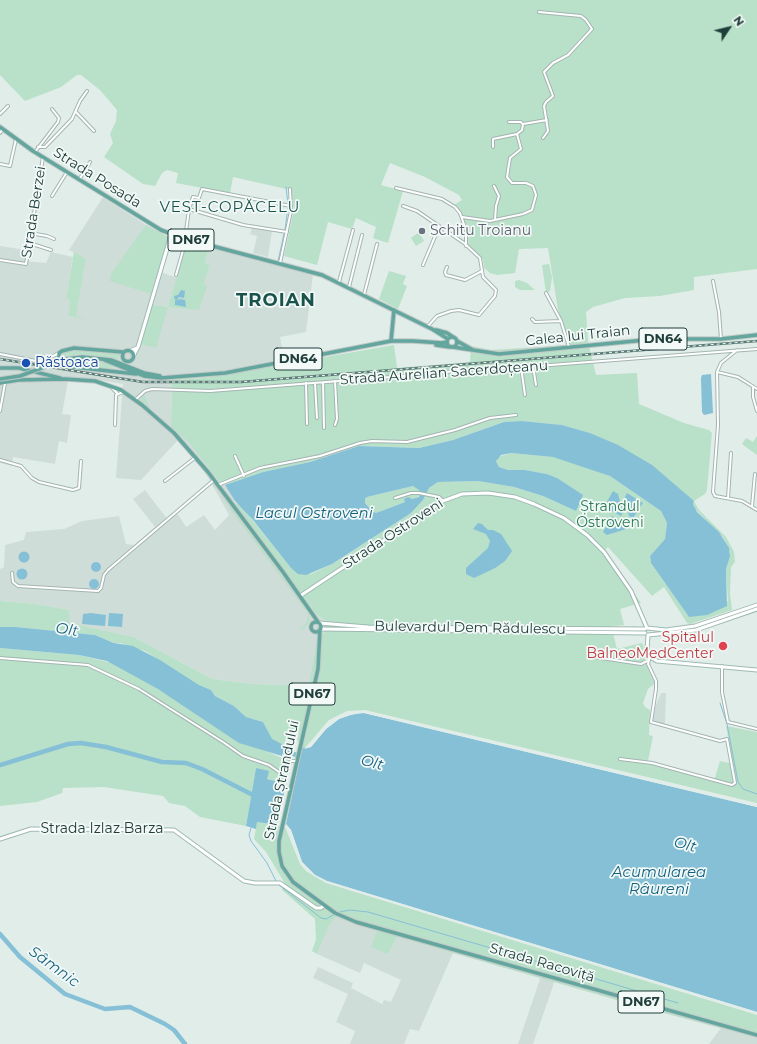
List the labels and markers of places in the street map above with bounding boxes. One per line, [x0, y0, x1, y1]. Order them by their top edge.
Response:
place label: Schitu Troianu [430, 223, 531, 239]
marker: Schitu Troianu [417, 226, 427, 236]
place label: Răstoaca [35, 355, 99, 371]
marker: Răstoaca [20, 357, 32, 369]
place label: Spitalul BalneoMedCenter [586, 630, 714, 662]
marker: Spitalul BalneoMedCenter [717, 640, 729, 652]

